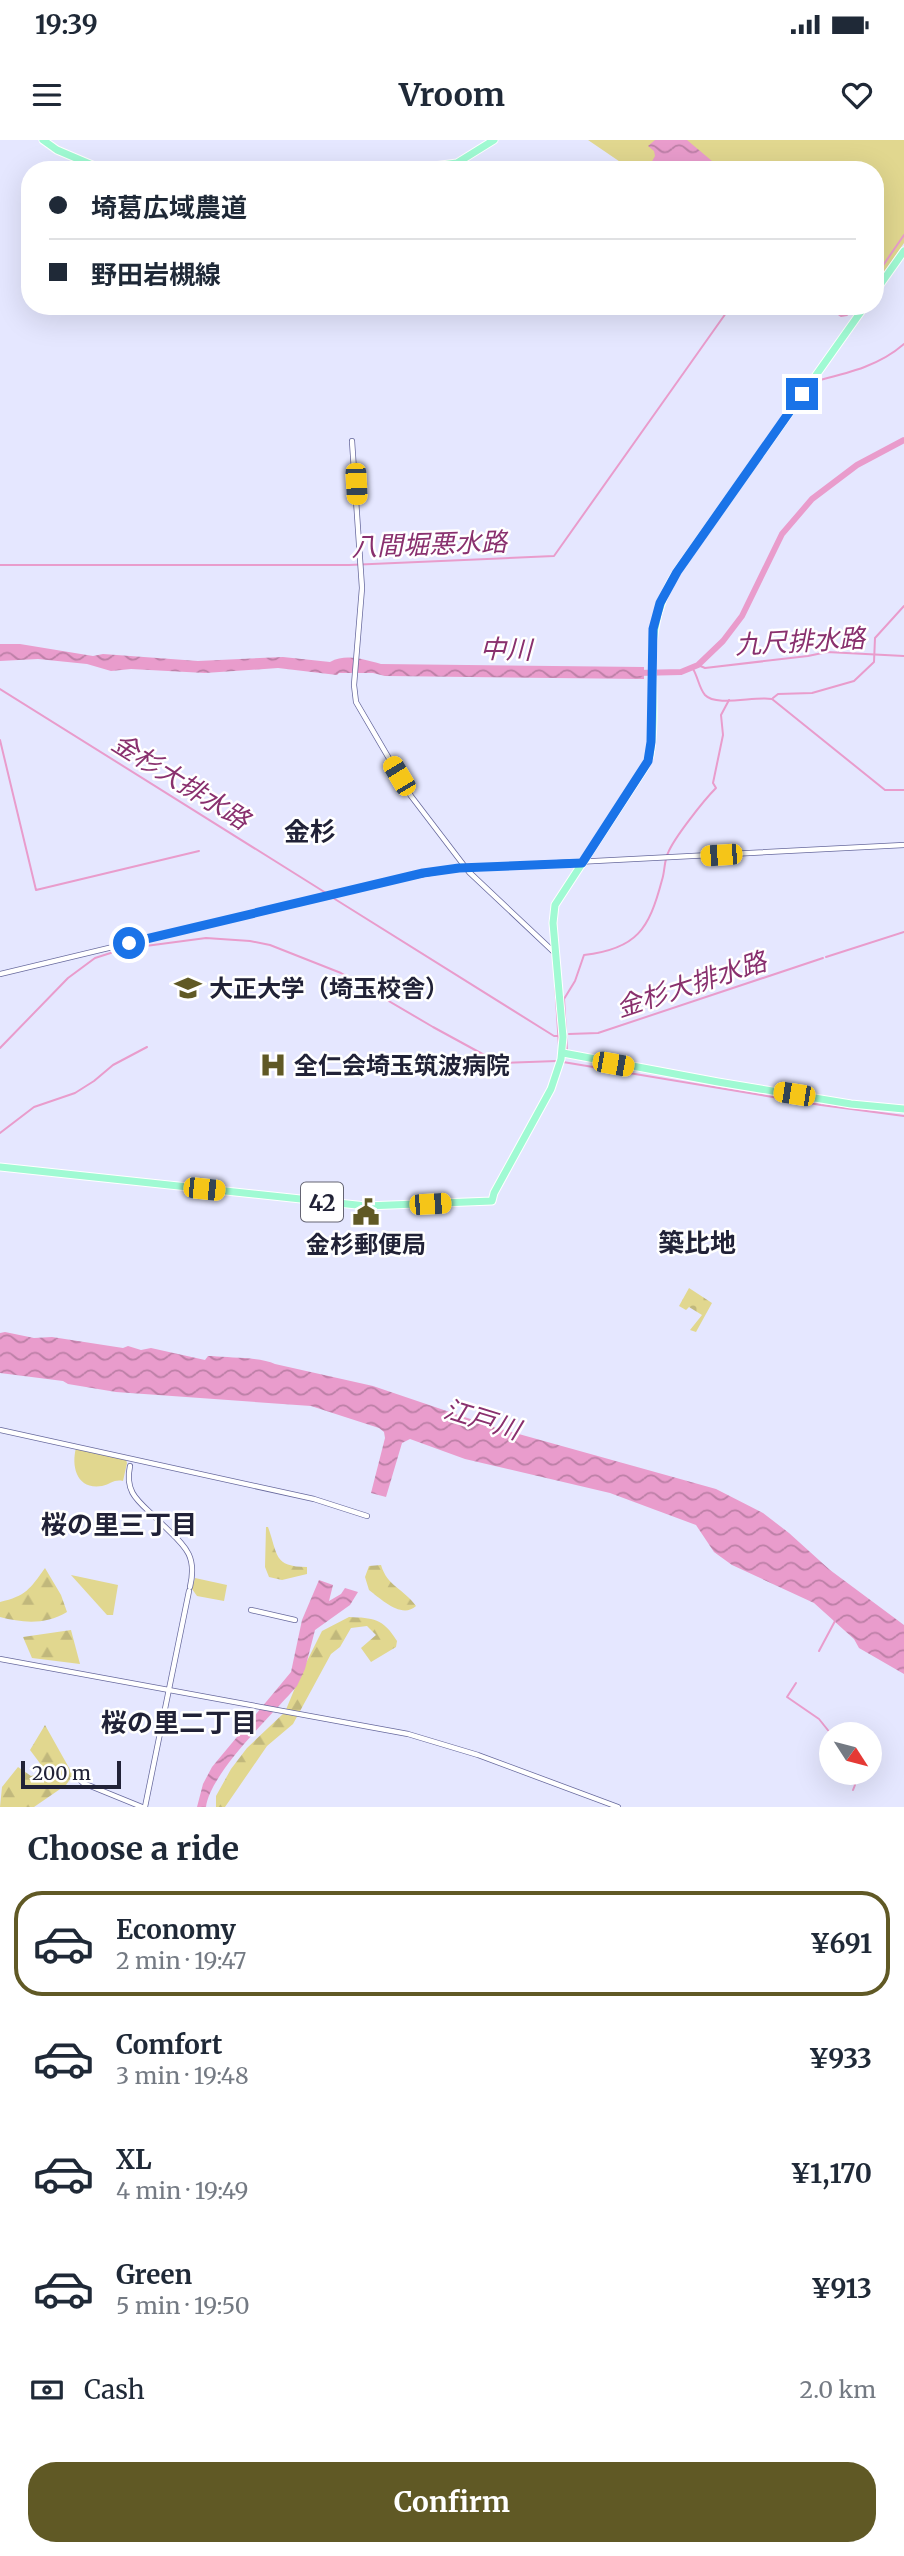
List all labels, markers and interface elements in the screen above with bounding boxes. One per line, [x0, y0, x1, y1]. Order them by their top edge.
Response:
text: 19:39 [35, 8, 98, 41]
text: Vroom [399, 75, 505, 115]
icon: menu [28, 76, 66, 114]
icon: heart [838, 76, 876, 114]
text: 埼葛広域農道 [91, 191, 247, 224]
text: 野田岩槻線 [91, 258, 221, 291]
route end [786, 378, 818, 410]
car [345, 462, 368, 506]
water label: 八間堀悪水路 [350, 525, 510, 563]
water label: 九尺排水路 [734, 621, 868, 661]
water label: 中川 [480, 632, 535, 666]
water label: 金杉大排水路 [106, 726, 258, 837]
car [380, 753, 419, 799]
district label: 金杉 [284, 815, 336, 848]
car [700, 843, 743, 867]
route start [113, 927, 145, 959]
water label: 金杉大排水路 [612, 944, 772, 1024]
school or university icon: 大正大学（埼玉校舎） [173, 973, 203, 1003]
place label: 大正大学（埼玉校舎） [209, 973, 449, 1004]
hospital icon: 全仁会埼玉筑波病院 [258, 1050, 288, 1080]
place label: 全仁会埼玉筑波病院 [294, 1050, 510, 1081]
car [591, 1050, 636, 1078]
car [772, 1080, 817, 1108]
car [183, 1176, 226, 1202]
road number: 42 [301, 1182, 343, 1222]
car [409, 1192, 452, 1216]
public building icon: 金杉郵便局 [351, 1197, 381, 1227]
district label: 築比地 [658, 1226, 736, 1259]
place label: 金杉郵便局 [306, 1229, 426, 1260]
water label: 江戸川 [440, 1392, 527, 1447]
district label: 桜の里三丁目 [41, 1508, 197, 1541]
district label: 桜の里二丁目 [101, 1706, 257, 1739]
north arrow [819, 1722, 882, 1785]
map controls [819, 1722, 882, 1785]
scale bar [21, 1758, 121, 1790]
text: 200 m [32, 1761, 91, 1785]
text: Choose a ride [28, 1829, 239, 1869]
icon: car [32, 1912, 95, 1975]
text: Economy [116, 1913, 236, 1946]
text: ¥691 [810, 1927, 872, 1960]
text: 2 min · 19:47 [116, 1946, 246, 1975]
icon: car [32, 2027, 95, 2090]
text: Comfort [116, 2028, 222, 2061]
text: ¥933 [809, 2042, 872, 2075]
text: 3 min · 19:48 [116, 2061, 249, 2090]
icon: car [32, 2142, 95, 2205]
text: XL [116, 2143, 152, 2176]
text: ¥1,170 [790, 2157, 872, 2190]
text: 4 min · 19:49 [116, 2176, 248, 2205]
icon: car [32, 2257, 95, 2320]
text: Green [116, 2258, 192, 2291]
text: ¥913 [811, 2272, 872, 2305]
text: 5 min · 19:50 [116, 2291, 250, 2320]
icon: cash [28, 2371, 66, 2409]
text: Cash [84, 2373, 145, 2406]
text: 2.0 km [800, 2375, 876, 2404]
button: Confirm [28, 2462, 876, 2542]

